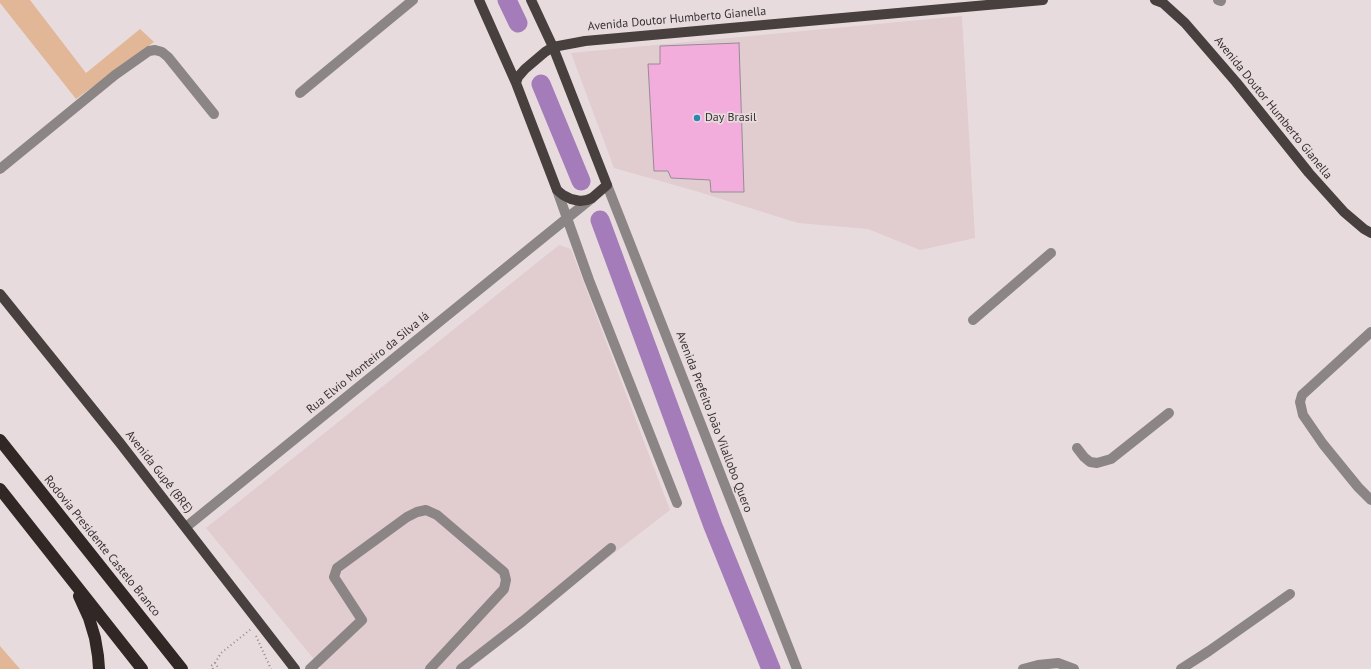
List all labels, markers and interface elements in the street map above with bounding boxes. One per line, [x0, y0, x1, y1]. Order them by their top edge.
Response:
street label: Avenida Doutor Humberto Gianella [587, 4, 767, 34]
street label: Avenida Doutor Humberto Gianella [1211, 34, 1335, 182]
place label: Day Brasil [705, 111, 756, 125]
marker: Day Brasil [692, 113, 702, 123]
street label: Rua Elvio Monteiro da Silva Iá [304, 309, 432, 417]
street label: Avenida Prefeito João Vilallobo Quero [673, 330, 755, 514]
street label: Avenida Gupê (BRE) [122, 428, 196, 516]
street label: Rodovia Presidente Castelo Branco [41, 473, 163, 619]

